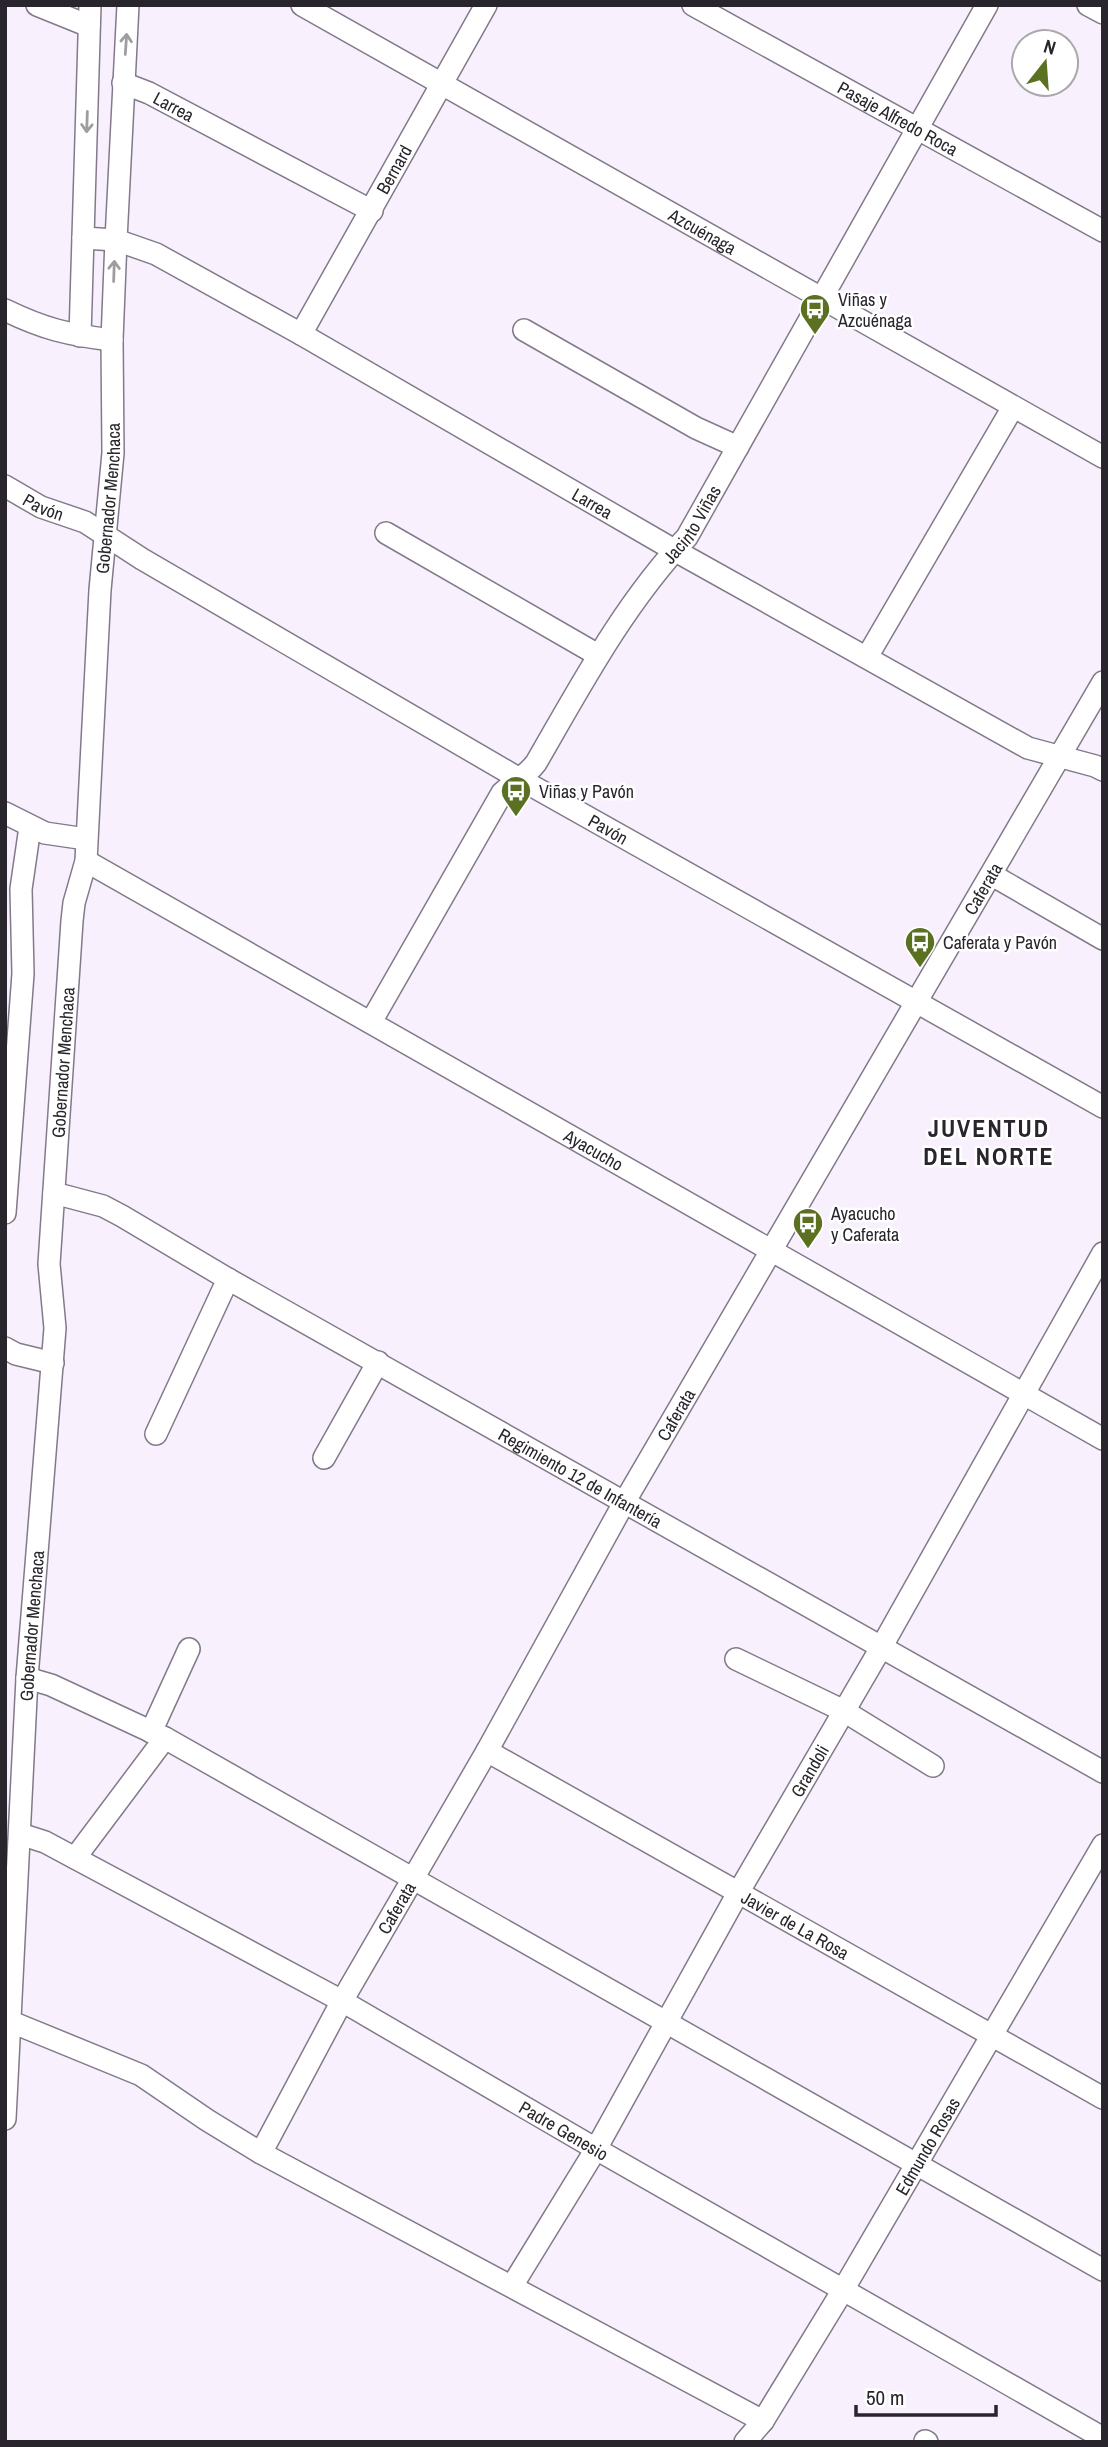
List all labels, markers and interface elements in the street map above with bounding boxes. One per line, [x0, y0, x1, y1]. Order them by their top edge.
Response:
north arrow [1010, 28, 1080, 98]
one-way arrow [120, 33, 133, 56]
text: N [1041, 33, 1059, 61]
street label: Pasaje Alfredo Roca [833, 75, 963, 161]
street label: Larrea [149, 85, 199, 127]
one-way arrow [80, 111, 93, 134]
street label: Bernard [370, 140, 417, 198]
street label: Azcuénaga [663, 202, 741, 260]
one-way arrow [108, 260, 121, 283]
place label: Viñas y Azcuénaga [837, 287, 912, 333]
bus stop icon: Viñas y Azcuénaga [798, 292, 832, 336]
street label: Gobernador Menchaca [89, 423, 126, 575]
street label: Jacinto Viñas [657, 480, 726, 569]
street label: Larrea [568, 481, 617, 524]
street label: Pavón [19, 487, 67, 526]
bus stop icon: Viñas y Pavón [499, 774, 533, 818]
place label: Viñas y Pavón [539, 779, 634, 804]
street label: Pavón [584, 808, 633, 850]
street label: Caferata [957, 858, 1008, 919]
bus stop icon: Caferata y Pavón [903, 925, 937, 969]
place label: Caferata y Pavón [943, 930, 1057, 955]
street label: Gobernador Menchaca [45, 986, 80, 1139]
district label: JUVENTUD DEL NORTE [923, 1112, 1055, 1172]
street label: Ayacucho [559, 1122, 628, 1176]
place label: Ayacucho y Caferata [830, 1201, 899, 1247]
bus stop icon: Ayacucho y Caferata [791, 1206, 825, 1250]
street label: Caferata [650, 1384, 701, 1445]
street label: Regimiento 12 de Infantería [494, 1422, 667, 1534]
street label: Gobernador Menchaca [13, 1549, 50, 1702]
street label: Grandoli [784, 1740, 834, 1801]
street label: Caferata [371, 1877, 421, 1939]
street label: Javier de La Rosa [737, 1884, 854, 1965]
street label: Edmundo Rosas [889, 2092, 966, 2199]
street label: Padre Genesio [515, 2094, 613, 2166]
scale bar [856, 2374, 996, 2418]
text: 50 m [866, 2383, 904, 2412]

